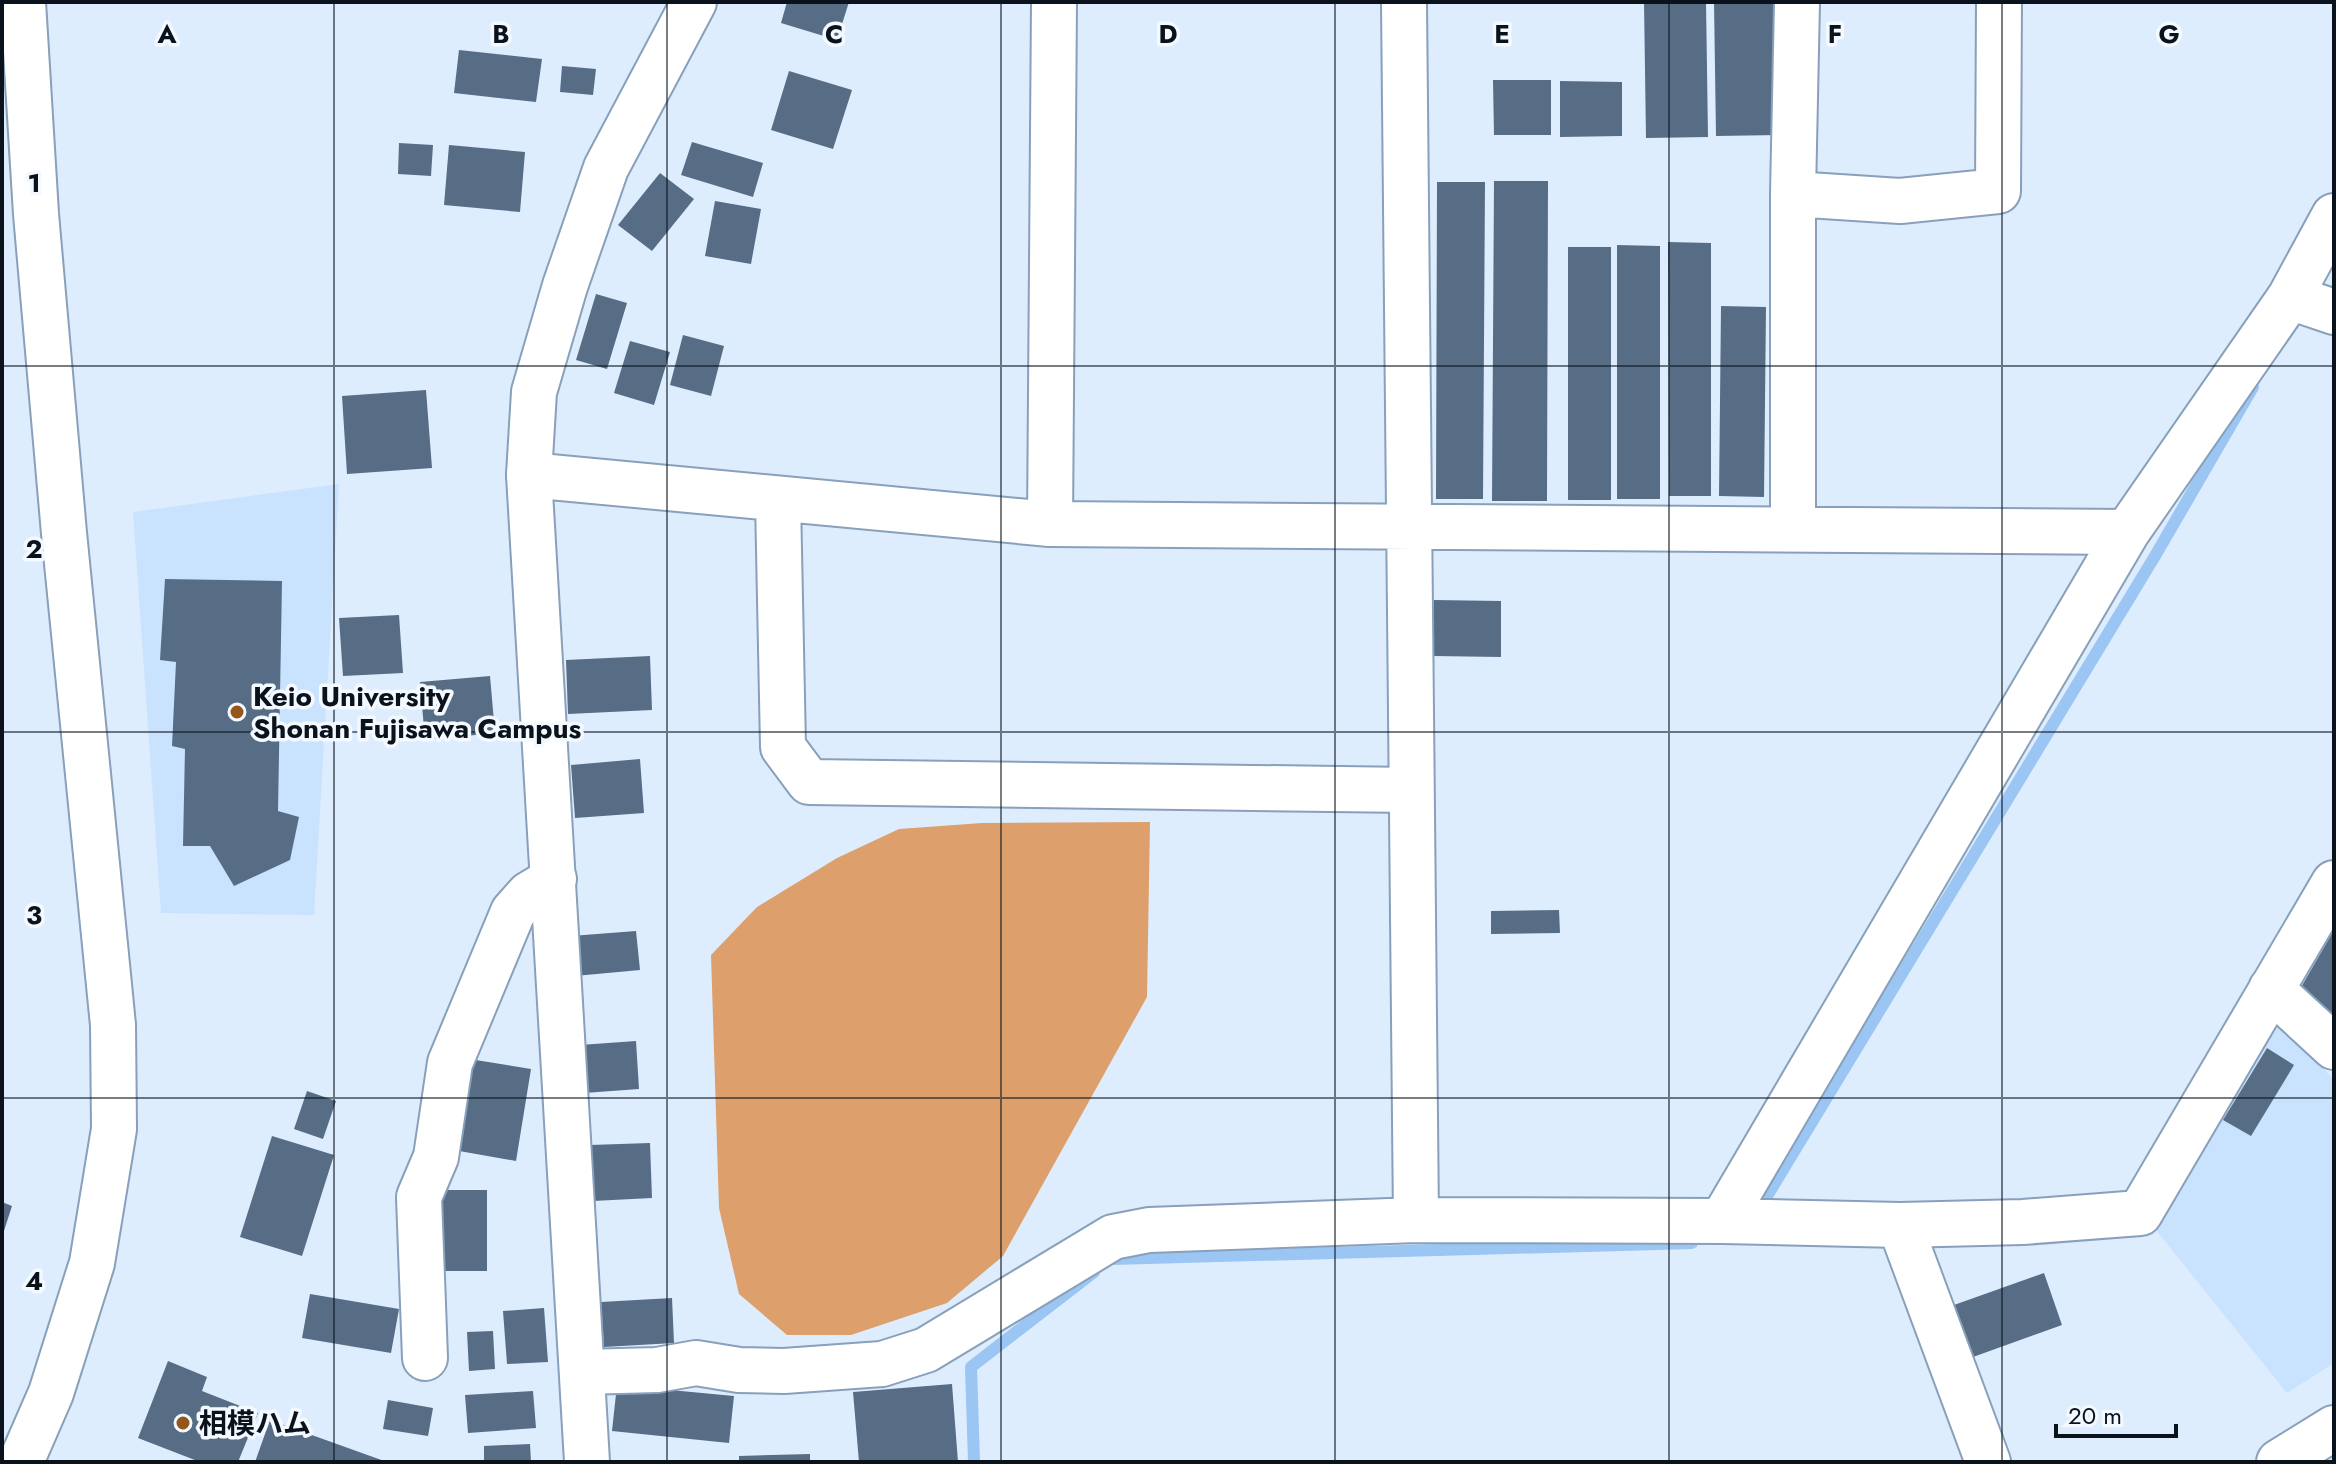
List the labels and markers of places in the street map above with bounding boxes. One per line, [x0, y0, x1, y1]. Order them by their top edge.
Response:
place label: Keio University Shonan Fujisawa Campus [253, 676, 582, 749]
marker: Keio University Shonan Fujisawa Campus [228, 703, 246, 721]
place label: 相模ハム [199, 1403, 311, 1444]
marker: 相模ハム [174, 1414, 192, 1432]

